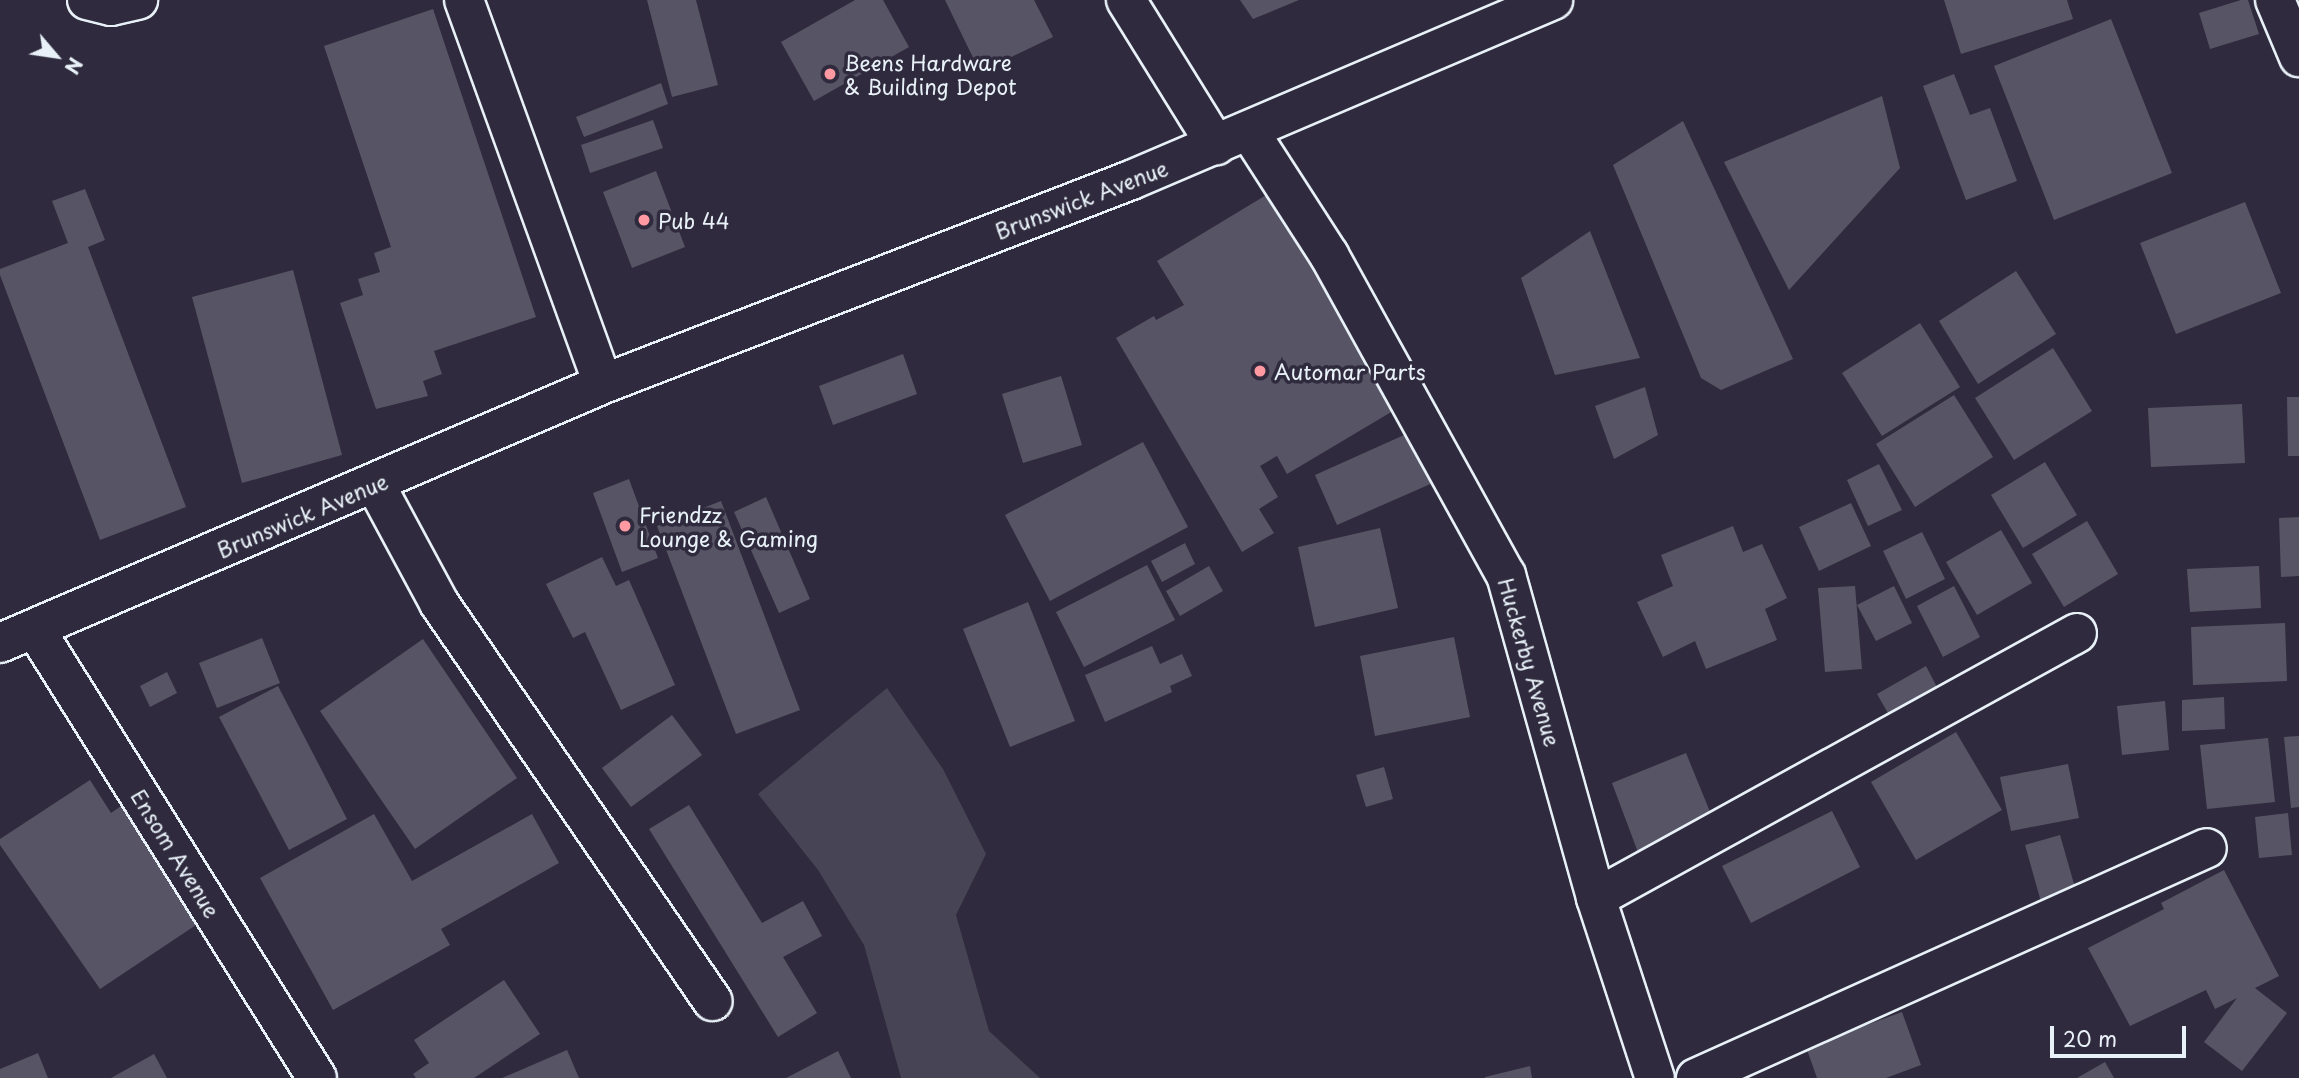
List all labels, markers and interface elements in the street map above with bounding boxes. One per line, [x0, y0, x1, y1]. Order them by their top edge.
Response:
north arrow [21, 21, 91, 91]
place label: Beens Hardware & Building Depot [844, 49, 1017, 99]
text: N [58, 53, 90, 80]
marker: Beens Hardware & Building Depot [822, 66, 838, 82]
street label: Brunswick Avenue [991, 155, 1171, 243]
place label: Pub 44 [658, 207, 730, 233]
marker: Pub 44 [636, 212, 652, 228]
place label: Automar Parts [1274, 358, 1425, 384]
marker: Automar Parts [1252, 363, 1268, 379]
street label: Brunswick Avenue [213, 468, 391, 562]
place label: Friendzz Lounge & Gaming [639, 501, 819, 551]
marker: Friendzz Lounge & Gaming [617, 518, 633, 534]
street label: Huckerby Avenue [1494, 575, 1566, 749]
street label: Ensom Avenue [127, 785, 225, 921]
scale bar [2054, 1012, 2190, 1056]
text: 20 m [2063, 1022, 2117, 1054]

